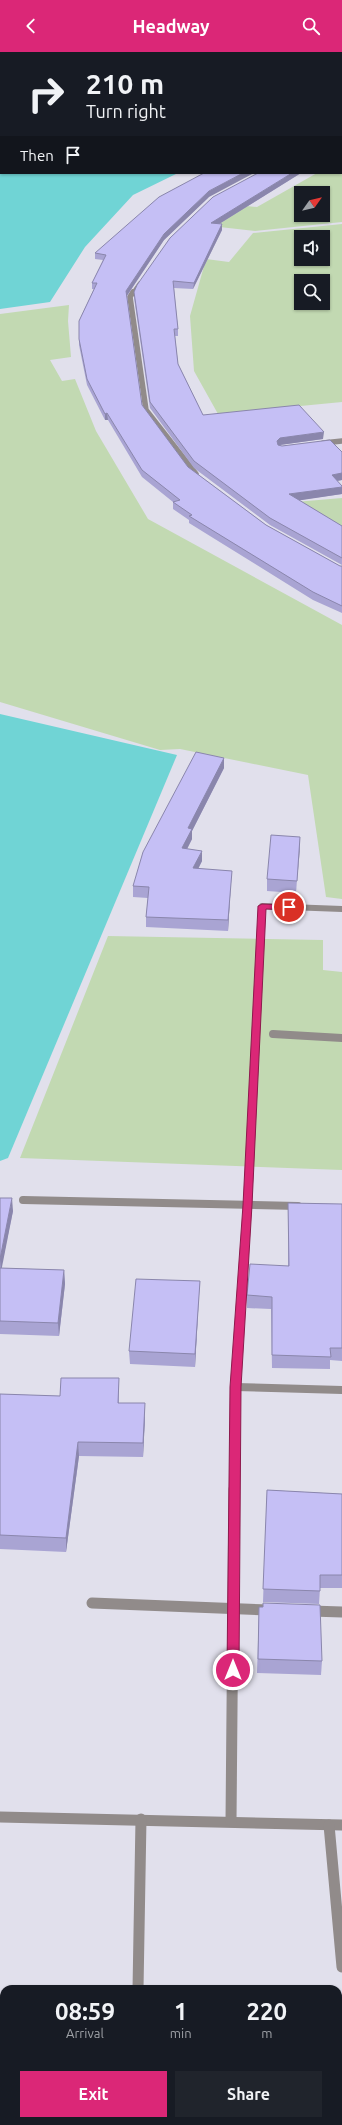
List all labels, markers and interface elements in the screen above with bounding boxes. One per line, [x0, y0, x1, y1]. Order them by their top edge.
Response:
icon: back [20, 15, 42, 37]
icon: search [300, 15, 322, 37]
text: Headway [132, 16, 210, 36]
icon: right [20, 68, 72, 120]
text: 210 m [86, 68, 164, 99]
text: Turn right [86, 101, 166, 121]
icon: arrive [62, 144, 84, 166]
text: Then [20, 147, 54, 164]
north arrow [294, 186, 330, 222]
map controls [294, 186, 330, 310]
button: sound [294, 230, 330, 266]
button: search [294, 274, 330, 310]
pin [272, 890, 306, 924]
icon: arrive [278, 896, 300, 918]
position arrow [212, 1649, 254, 1691]
text: 08:59 [55, 1998, 115, 2025]
text: 1 [174, 1998, 187, 2025]
text: 220 [247, 1998, 287, 2025]
text: Arrival [66, 2026, 104, 2040]
text: min [170, 2026, 192, 2040]
text: m [261, 2026, 272, 2040]
button: Exit [20, 2071, 167, 2117]
button: Share [175, 2071, 322, 2117]

